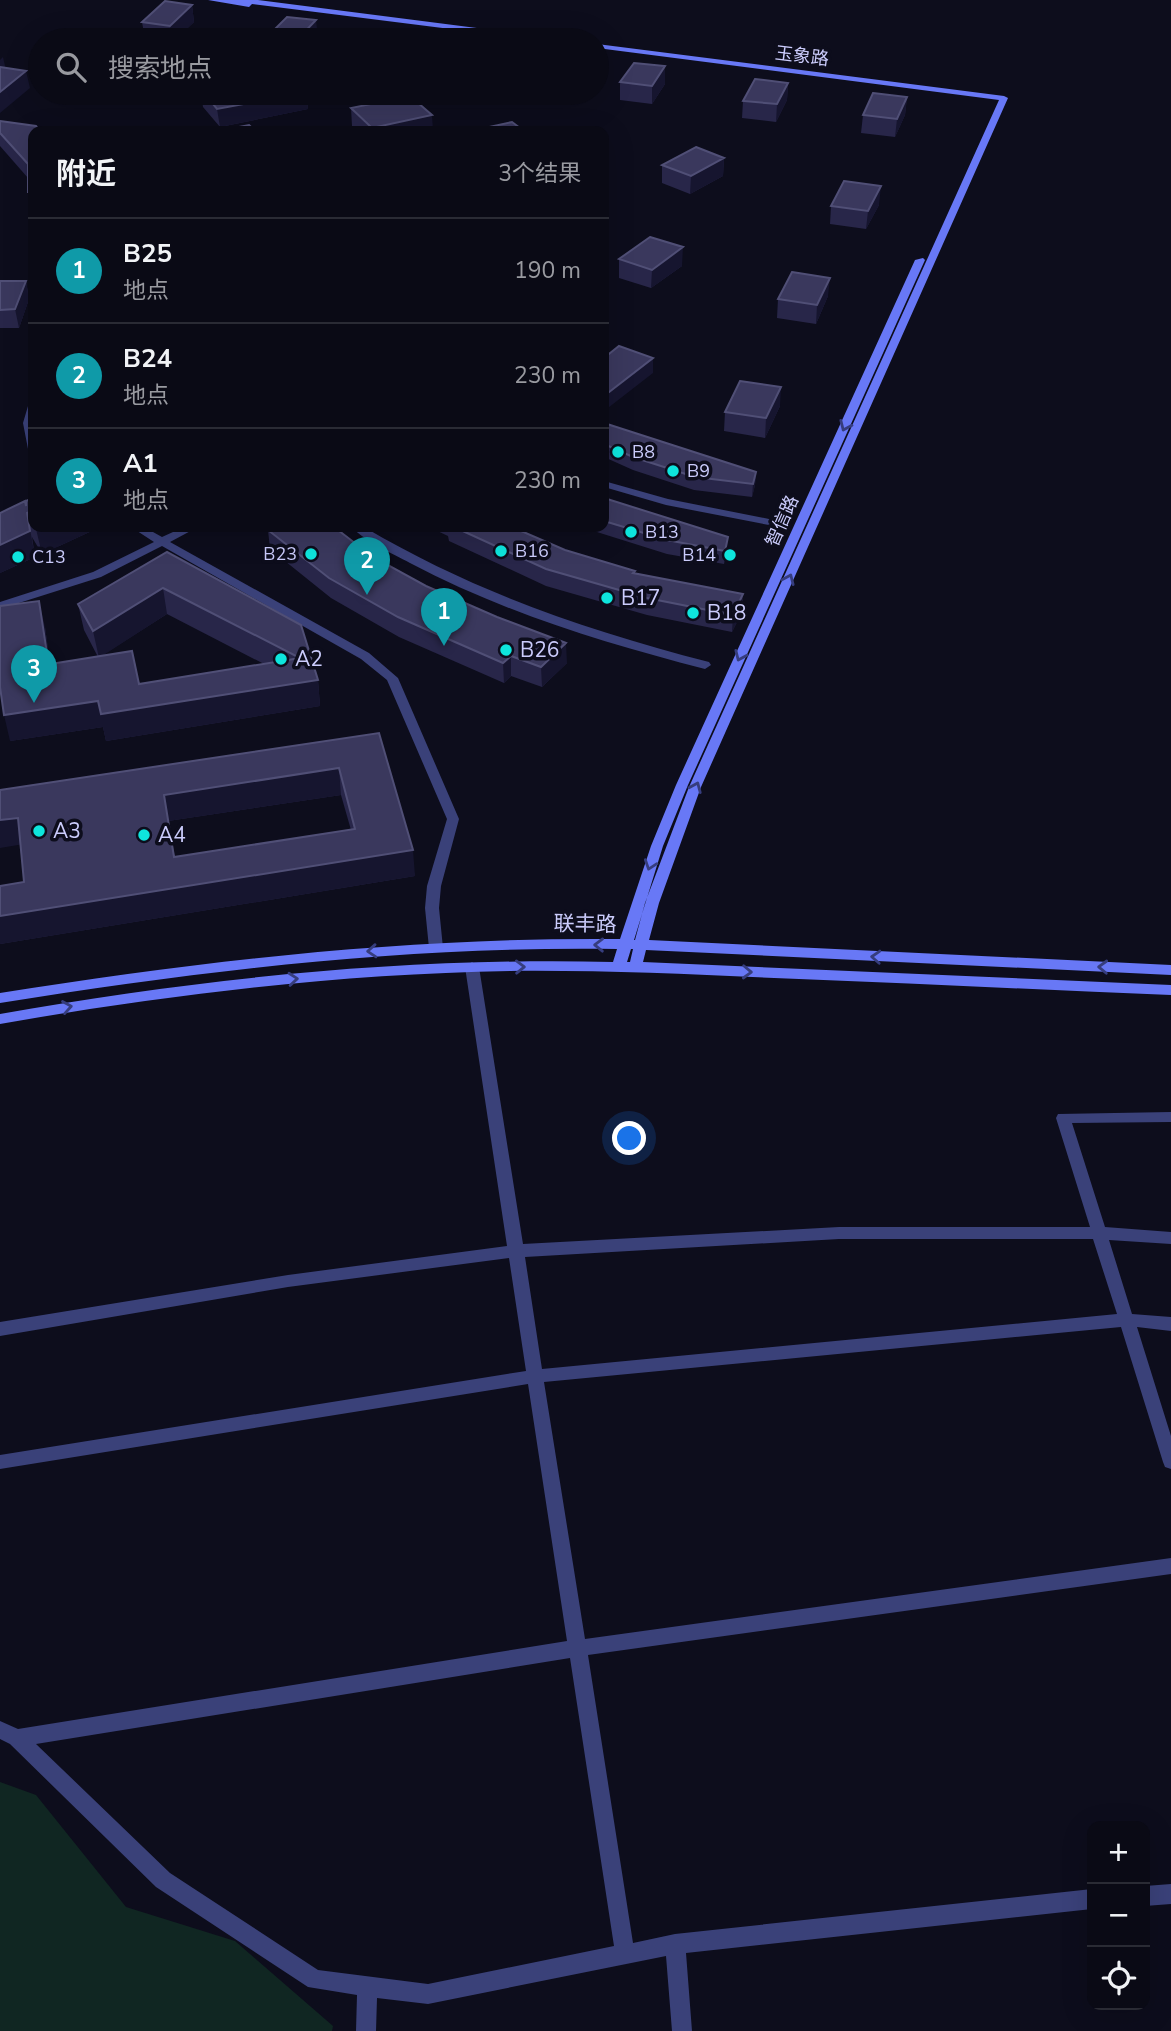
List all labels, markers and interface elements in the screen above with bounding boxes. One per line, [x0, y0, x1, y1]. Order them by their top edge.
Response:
search box [28, 28, 609, 105]
street label: 玉象路 [774, 41, 830, 71]
icon: search [52, 48, 90, 86]
text: 搜索地点 [108, 51, 212, 86]
text: 附近 [56, 154, 116, 195]
text: 3个结果 [498, 158, 581, 189]
text: B25 [123, 236, 172, 271]
text: 1 [72, 255, 86, 286]
text: 190 m [514, 255, 581, 286]
text: 地点 [123, 275, 169, 306]
text: B24 [123, 341, 172, 376]
text: 2 [72, 360, 86, 391]
text: 230 m [514, 360, 581, 391]
text: 地点 [123, 380, 169, 411]
one-way arrow [839, 419, 853, 432]
place label: B8 [632, 440, 655, 464]
marker: B8 [610, 444, 626, 460]
text: A1 [123, 446, 158, 481]
place label: B9 [687, 459, 710, 483]
marker: B9 [665, 463, 681, 479]
text: 3 [72, 465, 86, 496]
text: 230 m [514, 465, 581, 496]
text: 地点 [123, 485, 169, 516]
street label: 智信路 [760, 491, 804, 551]
place label: B13 [645, 520, 679, 544]
marker: B13 [623, 524, 639, 540]
pin: 2 [344, 537, 390, 595]
place label: B16 [515, 539, 549, 563]
place label: B23 [263, 542, 297, 566]
marker: B16 [493, 543, 509, 559]
place label: B14 [682, 543, 716, 567]
place label: C13 [32, 545, 66, 569]
marker: B23 [303, 546, 319, 562]
marker: B14 [722, 547, 738, 563]
marker: C13 [10, 549, 26, 565]
one-way arrow [781, 574, 795, 586]
place label: B17 [621, 584, 660, 612]
pin: 1 [421, 588, 467, 646]
marker: B17 [599, 590, 615, 606]
place label: B18 [707, 599, 746, 627]
marker: B18 [685, 605, 701, 621]
place label: B26 [520, 636, 559, 664]
marker: B26 [498, 642, 514, 658]
pin: 3 [11, 645, 57, 703]
place label: A2 [295, 645, 323, 673]
one-way arrow [735, 649, 749, 661]
marker: A2 [273, 651, 289, 667]
one-way arrow [688, 781, 702, 794]
place label: A3 [53, 817, 81, 845]
place label: A4 [158, 821, 186, 849]
marker: A3 [31, 823, 47, 839]
marker: A4 [136, 827, 152, 843]
one-way arrow [644, 858, 658, 870]
street label: 联丰路 [553, 909, 617, 939]
one-way arrow [594, 938, 605, 953]
one-way arrow [366, 944, 377, 959]
one-way arrow [870, 949, 881, 964]
one-way arrow [515, 959, 526, 974]
one-way arrow [1097, 960, 1108, 975]
one-way arrow [742, 964, 753, 979]
one-way arrow [287, 971, 299, 986]
one-way arrow [61, 1000, 73, 1015]
your location [612, 1121, 646, 1155]
map controls [1087, 1821, 1150, 2010]
button: + [1087, 1821, 1150, 1884]
button: − [1087, 1884, 1150, 1947]
button: locate [1087, 1947, 1150, 2010]

